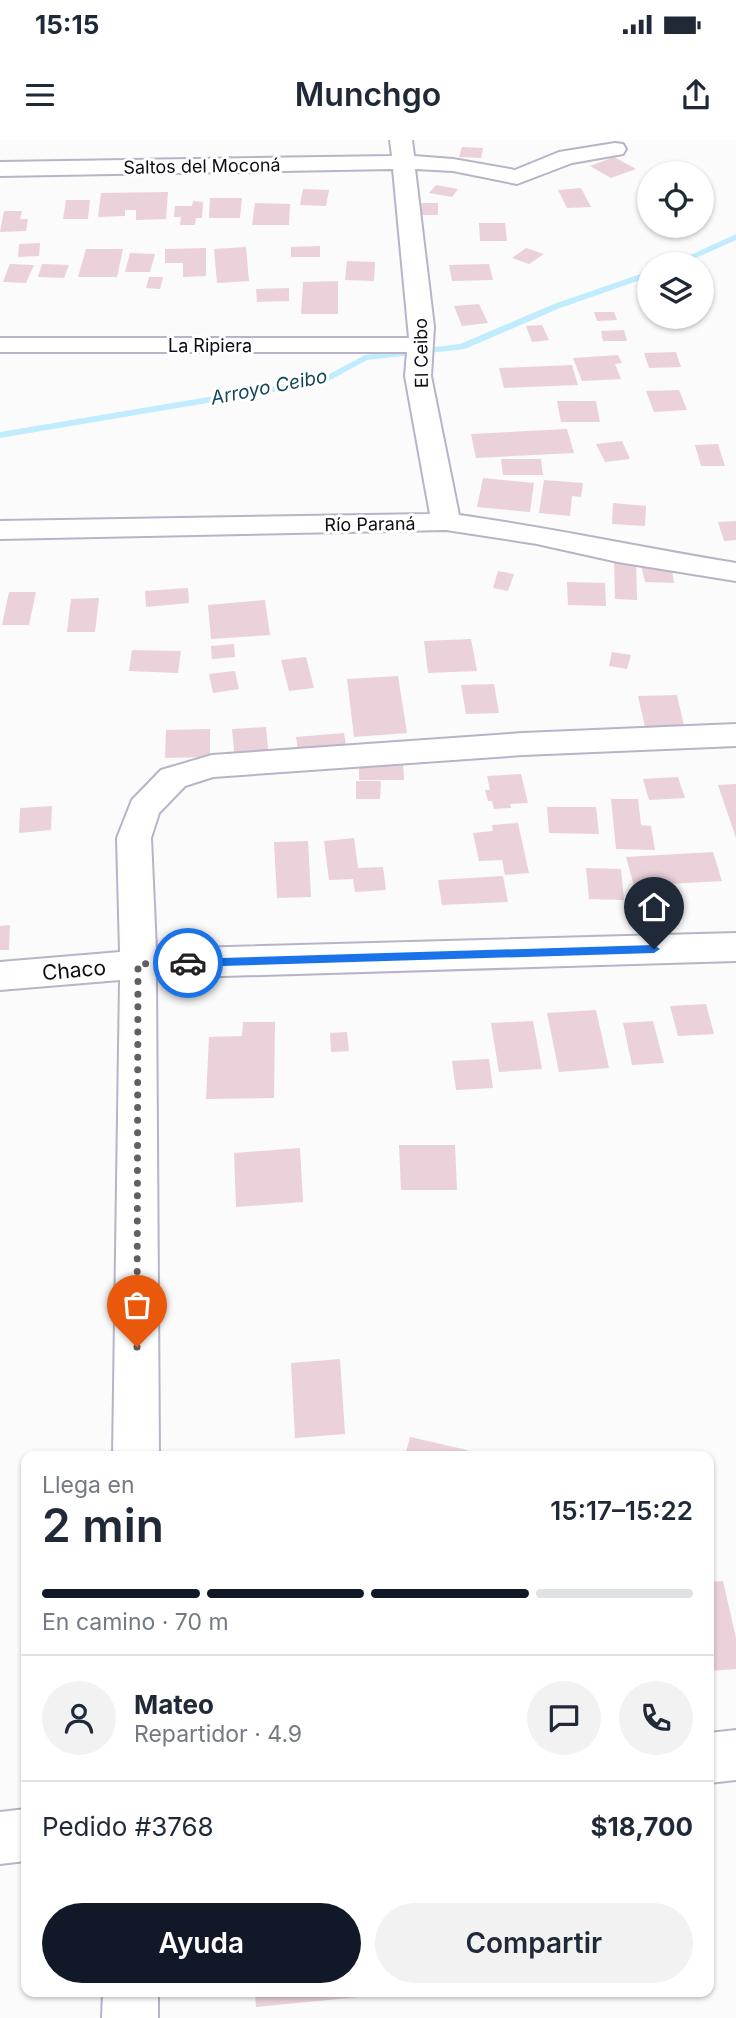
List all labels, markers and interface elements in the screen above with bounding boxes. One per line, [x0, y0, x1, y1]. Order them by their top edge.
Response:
text: 15:15 [35, 9, 99, 40]
text: Munchgo [295, 75, 441, 114]
icon: menu [21, 76, 59, 114]
icon: share [677, 76, 715, 114]
street label: Saltos del Moconá [123, 154, 281, 178]
map controls [637, 161, 714, 329]
button: locate [637, 161, 714, 238]
button: layers [637, 252, 714, 329]
street label: El Ceibo [410, 318, 432, 388]
street label: La Ripiera [168, 335, 252, 356]
water label: Arroyo Ceibo [208, 364, 329, 410]
street label: Río Paraná [324, 513, 416, 535]
pin [624, 877, 684, 949]
icon: home [635, 888, 673, 926]
courier [153, 928, 223, 998]
icon: car [169, 944, 207, 982]
street label: Chaco [41, 955, 107, 985]
pin [107, 1275, 167, 1347]
icon: bag [118, 1286, 156, 1324]
text: Llega en [42, 1471, 134, 1499]
text: 15:17–15:22 [550, 1495, 693, 1526]
text: 2 min [42, 1497, 164, 1553]
text: En camino · 70 m [42, 1608, 229, 1636]
button: person [42, 1681, 116, 1755]
button: chat [527, 1681, 601, 1755]
button: phone [619, 1681, 693, 1755]
text: Mateo [134, 1689, 214, 1720]
text: Repartidor · 4.9 [134, 1720, 302, 1748]
text: Pedido #3768 [42, 1811, 214, 1842]
text: $18,700 [591, 1811, 693, 1842]
button: Ayuda [42, 1903, 361, 1983]
button: Compartir [375, 1903, 693, 1983]

